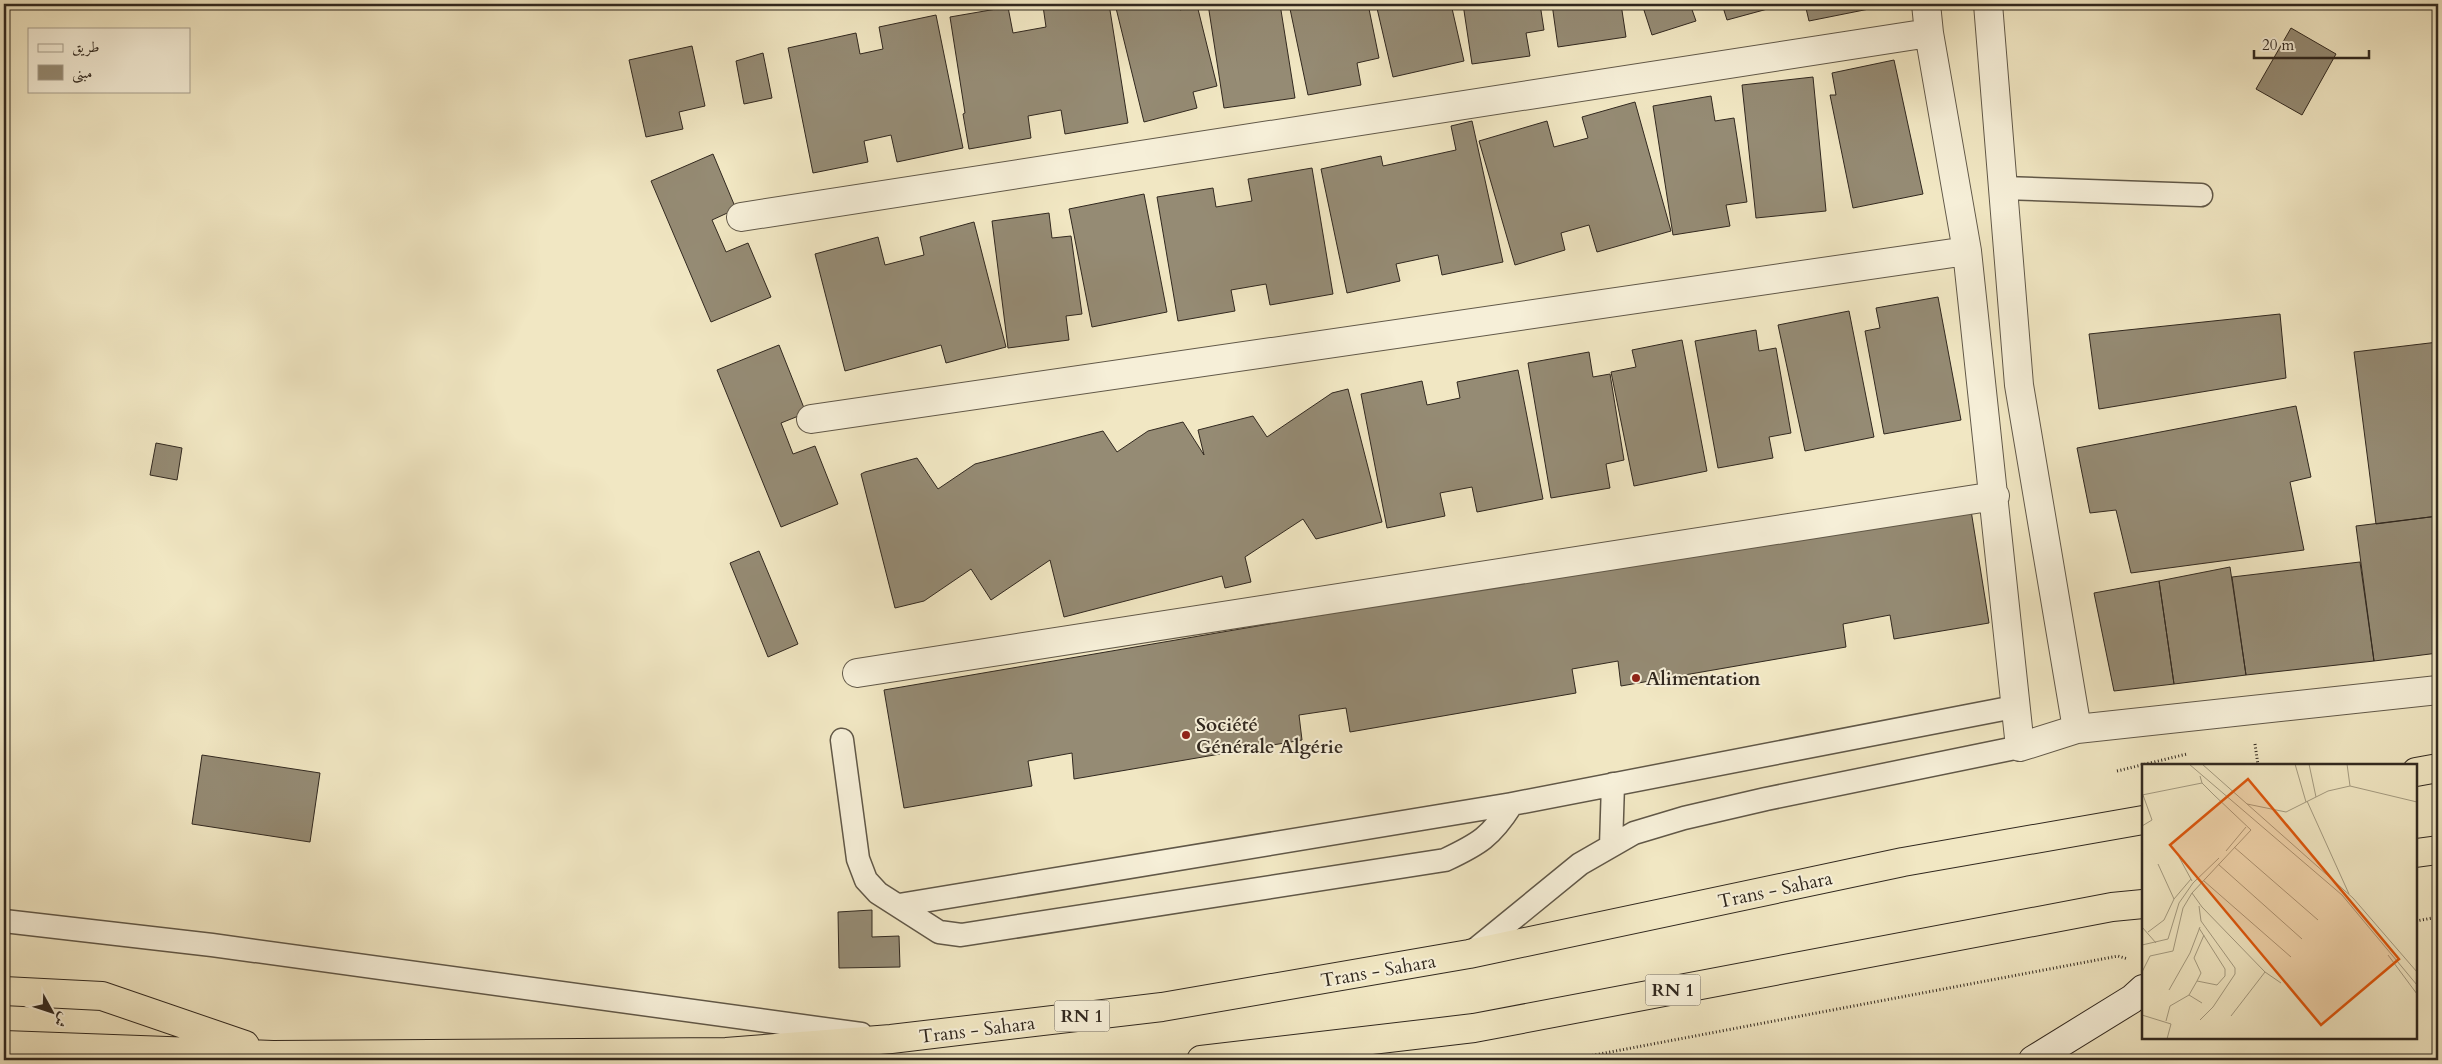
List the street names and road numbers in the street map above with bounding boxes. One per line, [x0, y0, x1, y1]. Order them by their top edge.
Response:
street label: Trans - Sahara [1716, 865, 1835, 915]
street label: Trans - Sahara [1319, 948, 1438, 994]
road number: RN 1 [1646, 974, 1700, 1006]
road number: RN 1 [1054, 1000, 1110, 1032]
street label: Trans - Sahara [918, 1010, 1036, 1050]

